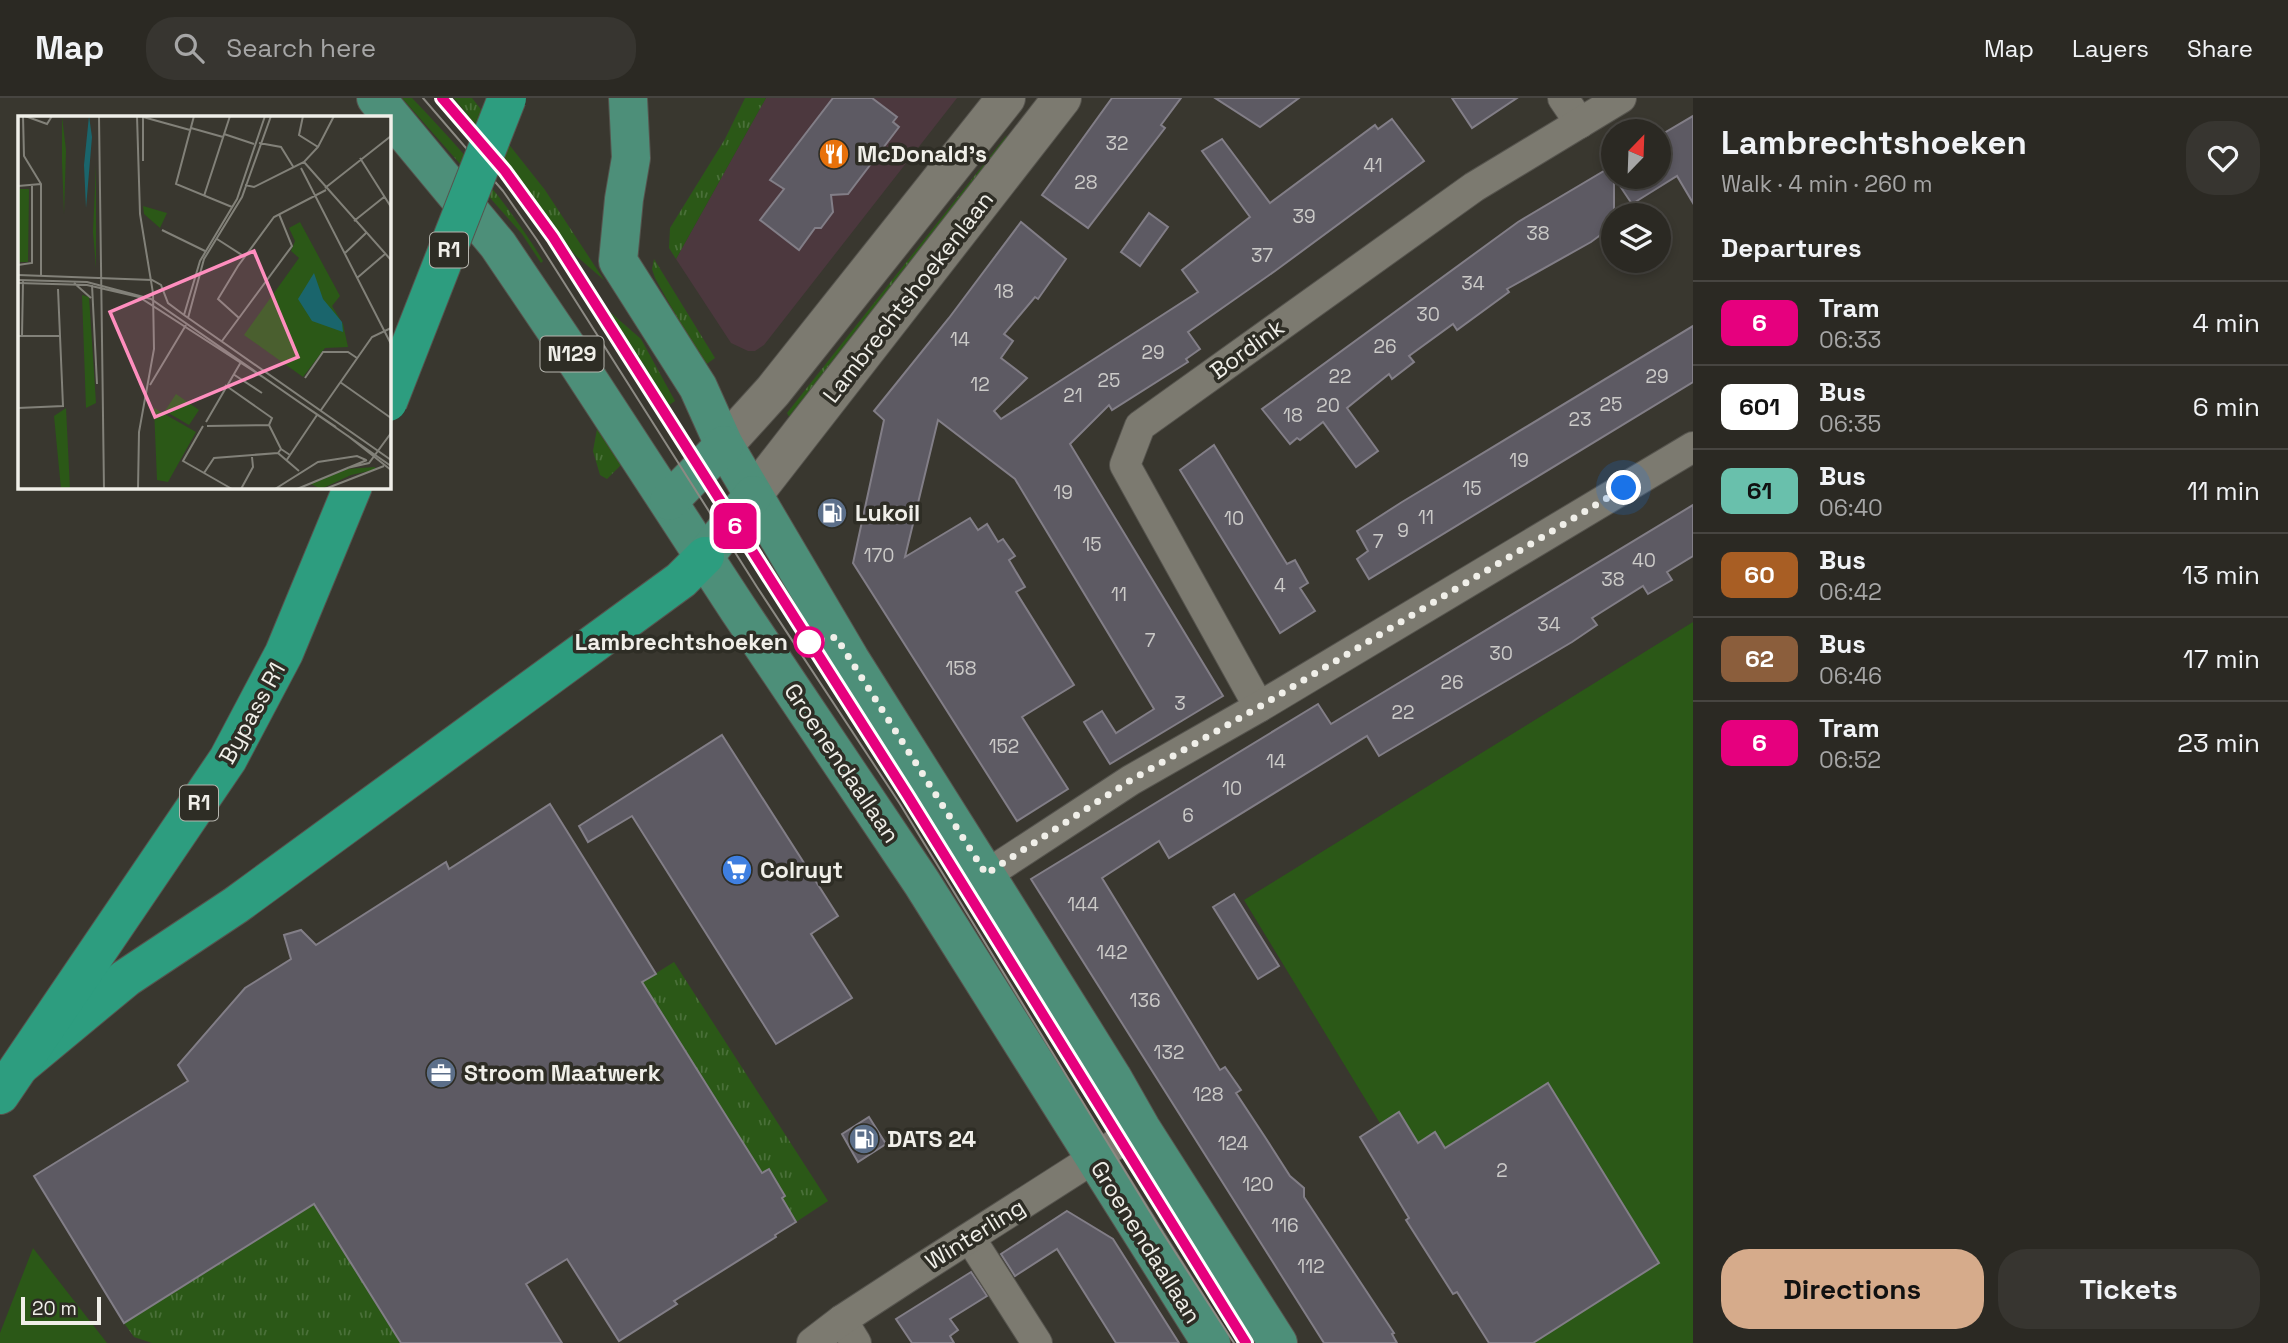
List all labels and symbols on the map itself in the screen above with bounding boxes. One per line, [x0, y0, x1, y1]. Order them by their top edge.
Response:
inset map [18, 116, 390, 488]
north arrow [1601, 119, 1671, 189]
house number: 32 [1106, 131, 1128, 156]
restaurant icon: McDonald's [817, 137, 851, 171]
place label: McDonald's [857, 139, 987, 169]
house number: 41 [1363, 153, 1383, 178]
house number: 28 [1074, 170, 1098, 195]
street label: Lambrechtshoekenlaan [816, 185, 1000, 409]
house number: 39 [1292, 204, 1316, 229]
house number: 38 [1526, 221, 1550, 246]
road number: R1 [430, 232, 468, 268]
house number: 37 [1251, 243, 1273, 268]
house number: 34 [1461, 271, 1485, 296]
house number: 18 [994, 279, 1014, 304]
house number: 30 [1416, 302, 1440, 327]
street label: Bordink [1204, 312, 1290, 386]
house number: 14 [950, 327, 970, 352]
house number: 26 [1373, 334, 1397, 359]
road number: N129 [540, 336, 604, 372]
house number: 29 [1141, 340, 1165, 365]
house number: 22 [1329, 364, 1351, 389]
house number: 29 [1645, 364, 1669, 389]
house number: 25 [1098, 368, 1120, 393]
house number: 12 [970, 372, 990, 397]
house number: 21 [1063, 383, 1083, 408]
house number: 25 [1600, 392, 1622, 417]
house number: 20 [1316, 393, 1340, 418]
house number: 18 [1283, 403, 1303, 428]
house number: 23 [1569, 407, 1591, 432]
house number: 19 [1509, 448, 1529, 473]
your location [1606, 470, 1641, 505]
house number: 15 [1462, 476, 1482, 501]
house number: 19 [1053, 480, 1073, 505]
fuel station icon: Lukoil [815, 496, 849, 530]
place label: Lukoil [855, 498, 920, 528]
line badge: 6 [712, 503, 758, 549]
house number: 11 [1418, 505, 1434, 530]
house number: 10 [1224, 506, 1244, 531]
house number: 9 [1397, 518, 1409, 543]
house number: 7 [1373, 529, 1384, 554]
house number: 15 [1082, 532, 1102, 557]
house number: 170 [864, 543, 894, 568]
house number: 40 [1632, 548, 1656, 573]
house number: 38 [1601, 567, 1625, 592]
house number: 4 [1274, 573, 1286, 598]
house number: 11 [1111, 582, 1127, 607]
house number: 34 [1537, 612, 1561, 637]
place label: Lambrechtshoeken [575, 627, 788, 657]
marker: Lambrechtshoeken [794, 627, 824, 657]
house number: 7 [1145, 628, 1156, 653]
house number: 30 [1489, 641, 1513, 666]
house number: 158 [945, 656, 977, 681]
street label: Bypass R1 [212, 657, 292, 769]
house number: 26 [1440, 670, 1464, 695]
street label: Groenendaallaan [778, 677, 906, 849]
house number: 3 [1174, 691, 1186, 716]
house number: 22 [1392, 700, 1414, 725]
house number: 152 [989, 734, 1019, 759]
house number: 14 [1266, 749, 1286, 774]
house number: 10 [1222, 776, 1242, 801]
road number: R1 [180, 786, 218, 820]
house number: 6 [1182, 803, 1194, 828]
supermarket icon: Colruyt [720, 853, 754, 887]
place label: Colruyt [760, 855, 843, 885]
house number: 144 [1067, 892, 1099, 917]
house number: 142 [1096, 940, 1128, 965]
house number: 136 [1129, 988, 1161, 1013]
house number: 132 [1154, 1040, 1184, 1065]
office icon: Stroom Maatwerk [424, 1056, 458, 1090]
place label: Stroom Maatwerk [464, 1058, 661, 1088]
house number: 128 [1192, 1082, 1224, 1107]
fuel station icon: DATS 24 [847, 1122, 881, 1156]
place label: DATS 24 [887, 1124, 977, 1154]
house number: 124 [1218, 1131, 1248, 1156]
street label: Groenendaallaan [1084, 1155, 1208, 1329]
house number: 2 [1496, 1158, 1508, 1183]
house number: 120 [1242, 1172, 1274, 1197]
street label: Winterling [920, 1192, 1030, 1276]
house number: 116 [1271, 1213, 1299, 1238]
house number: 112 [1297, 1254, 1325, 1279]
scale bar [21, 1294, 102, 1326]

